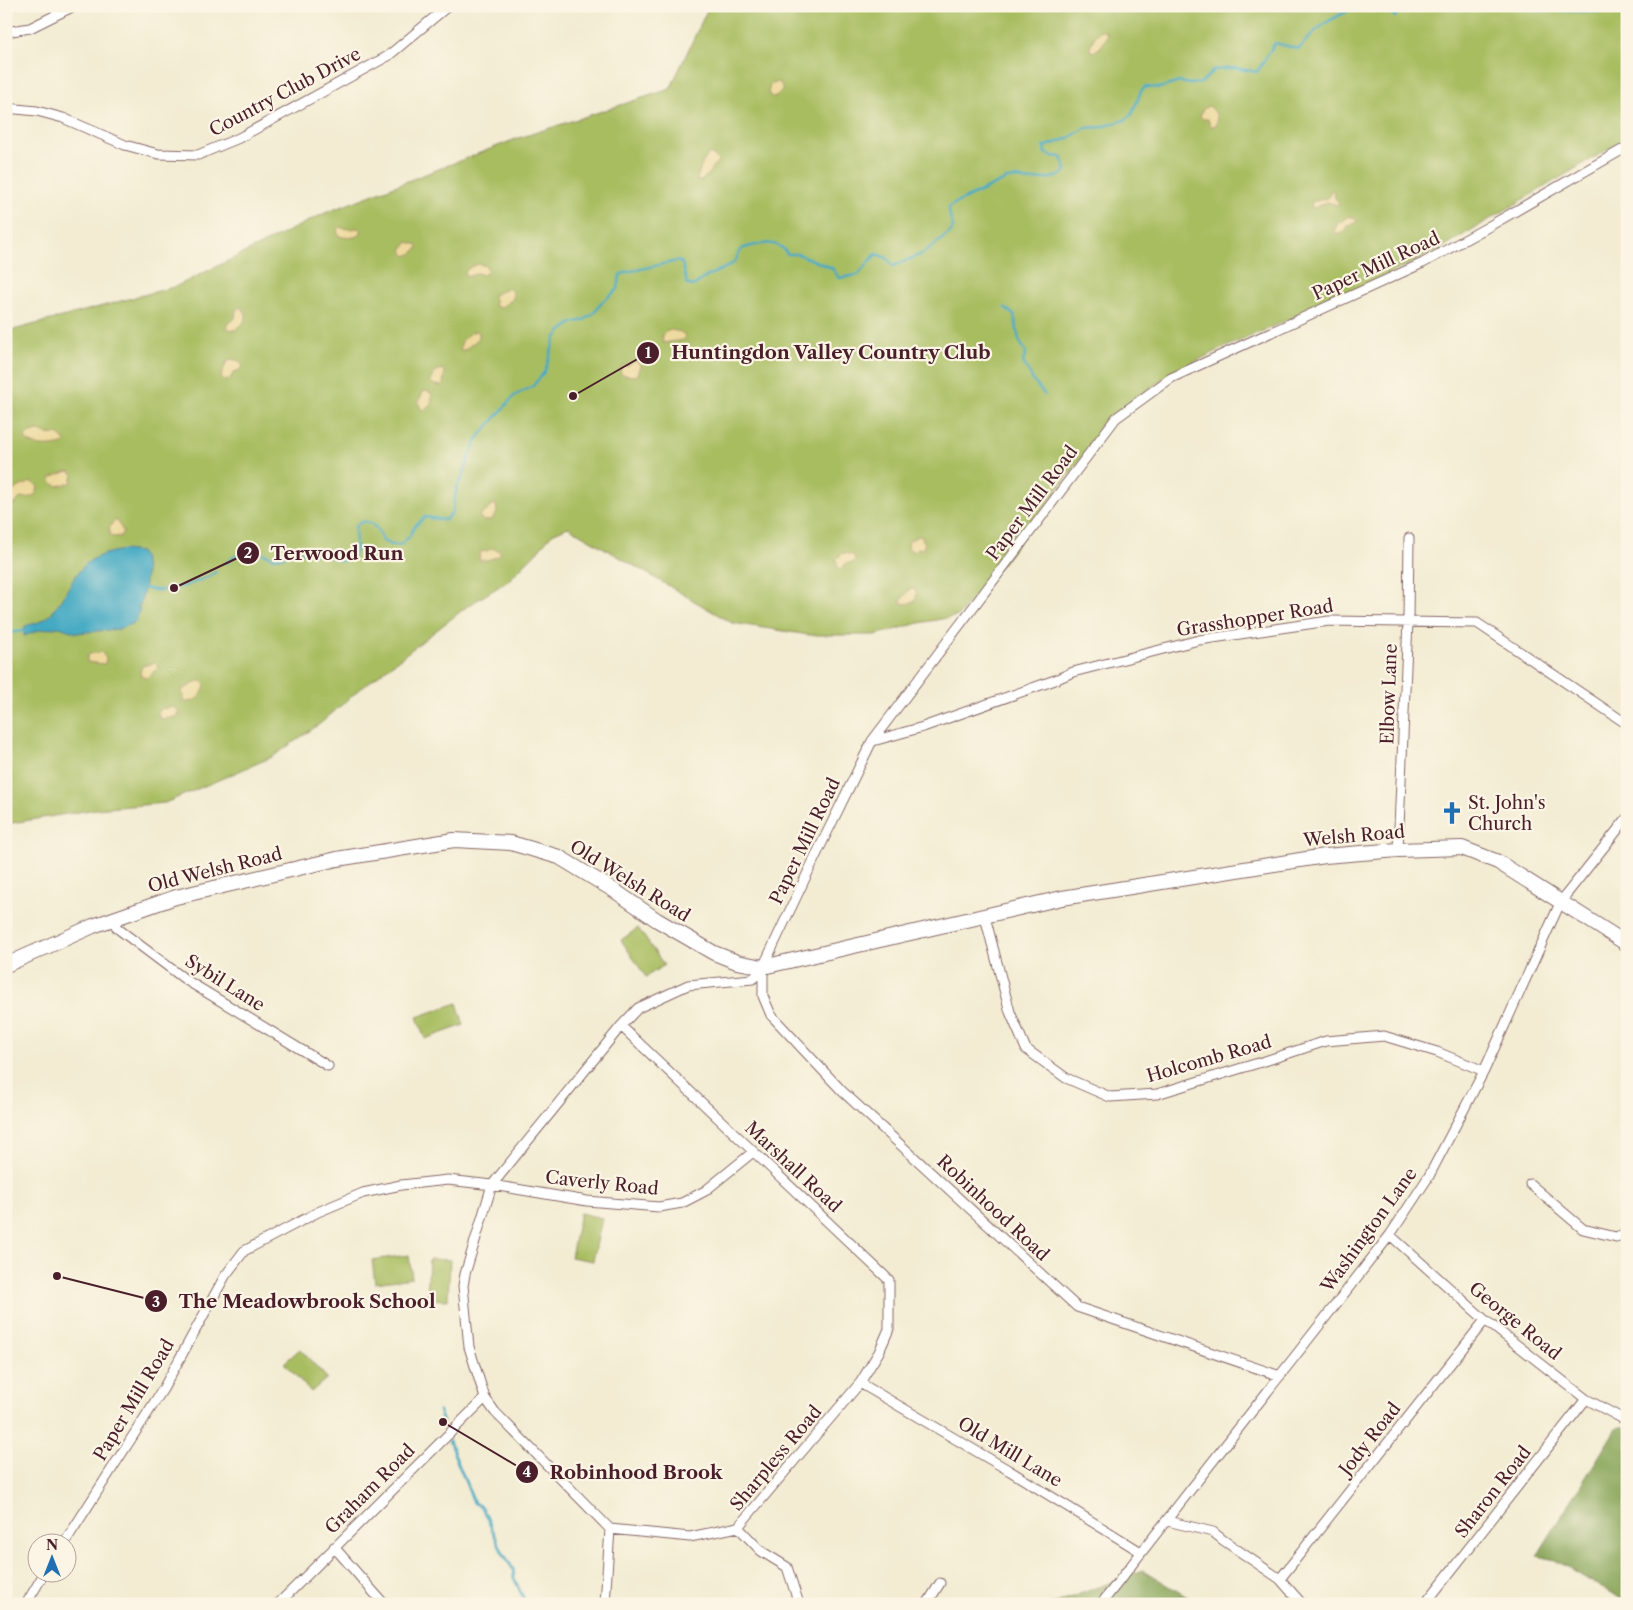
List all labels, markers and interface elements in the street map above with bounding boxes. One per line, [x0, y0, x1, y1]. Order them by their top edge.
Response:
street label: Country Club Drive [206, 43, 364, 141]
street label: Paper Mill Road [1309, 227, 1443, 305]
callout: Huntingdon Valley Country Club [635, 336, 1002, 370]
text: Huntingdon Valley Country Club [671, 341, 991, 364]
text: 1 [645, 343, 652, 362]
street label: Paper Mill Road [982, 441, 1082, 565]
callout: Terwood Run [236, 536, 414, 570]
text: Terwood Run [270, 542, 404, 565]
text: 2 [244, 543, 253, 562]
street label: Grasshopper Road [1175, 595, 1335, 641]
street label: Elbow Lane [1376, 643, 1402, 745]
street label: Paper Mill Road [765, 774, 845, 908]
place label: St. John's Church [1468, 792, 1546, 835]
church icon: St. John's Church [1439, 800, 1465, 826]
street label: Welsh Road [1301, 821, 1406, 851]
street label: Old Welsh Road [566, 835, 694, 927]
street label: Old Welsh Road [146, 843, 284, 897]
street label: Sybil Lane [181, 950, 269, 1016]
street label: Holcomb Road [1144, 1031, 1274, 1087]
street label: Marshall Road [740, 1117, 846, 1217]
street label: Robinhood Road [932, 1150, 1054, 1266]
street label: Washington Lane [1316, 1163, 1422, 1298]
street label: Caverly Road [544, 1166, 660, 1200]
street label: George Road [1465, 1277, 1565, 1365]
callout: The Meadowbrook School [143, 1284, 446, 1318]
text: The Meadowbrook School [178, 1290, 436, 1313]
text: 3 [152, 1292, 160, 1311]
street label: Paper Mill Road [89, 1335, 179, 1465]
street label: Jody Road [1333, 1398, 1405, 1482]
street label: Sharpless Road [726, 1401, 826, 1515]
street label: Old Mill Lane [954, 1412, 1066, 1492]
street label: Graham Road [320, 1439, 420, 1539]
street label: Sharon Road [1450, 1442, 1536, 1542]
callout: Robinhood Brook [514, 1455, 732, 1489]
text: Robinhood Brook [549, 1461, 723, 1484]
text: 4 [523, 1462, 532, 1481]
north arrow [28, 1532, 78, 1582]
text: N [46, 1536, 58, 1554]

